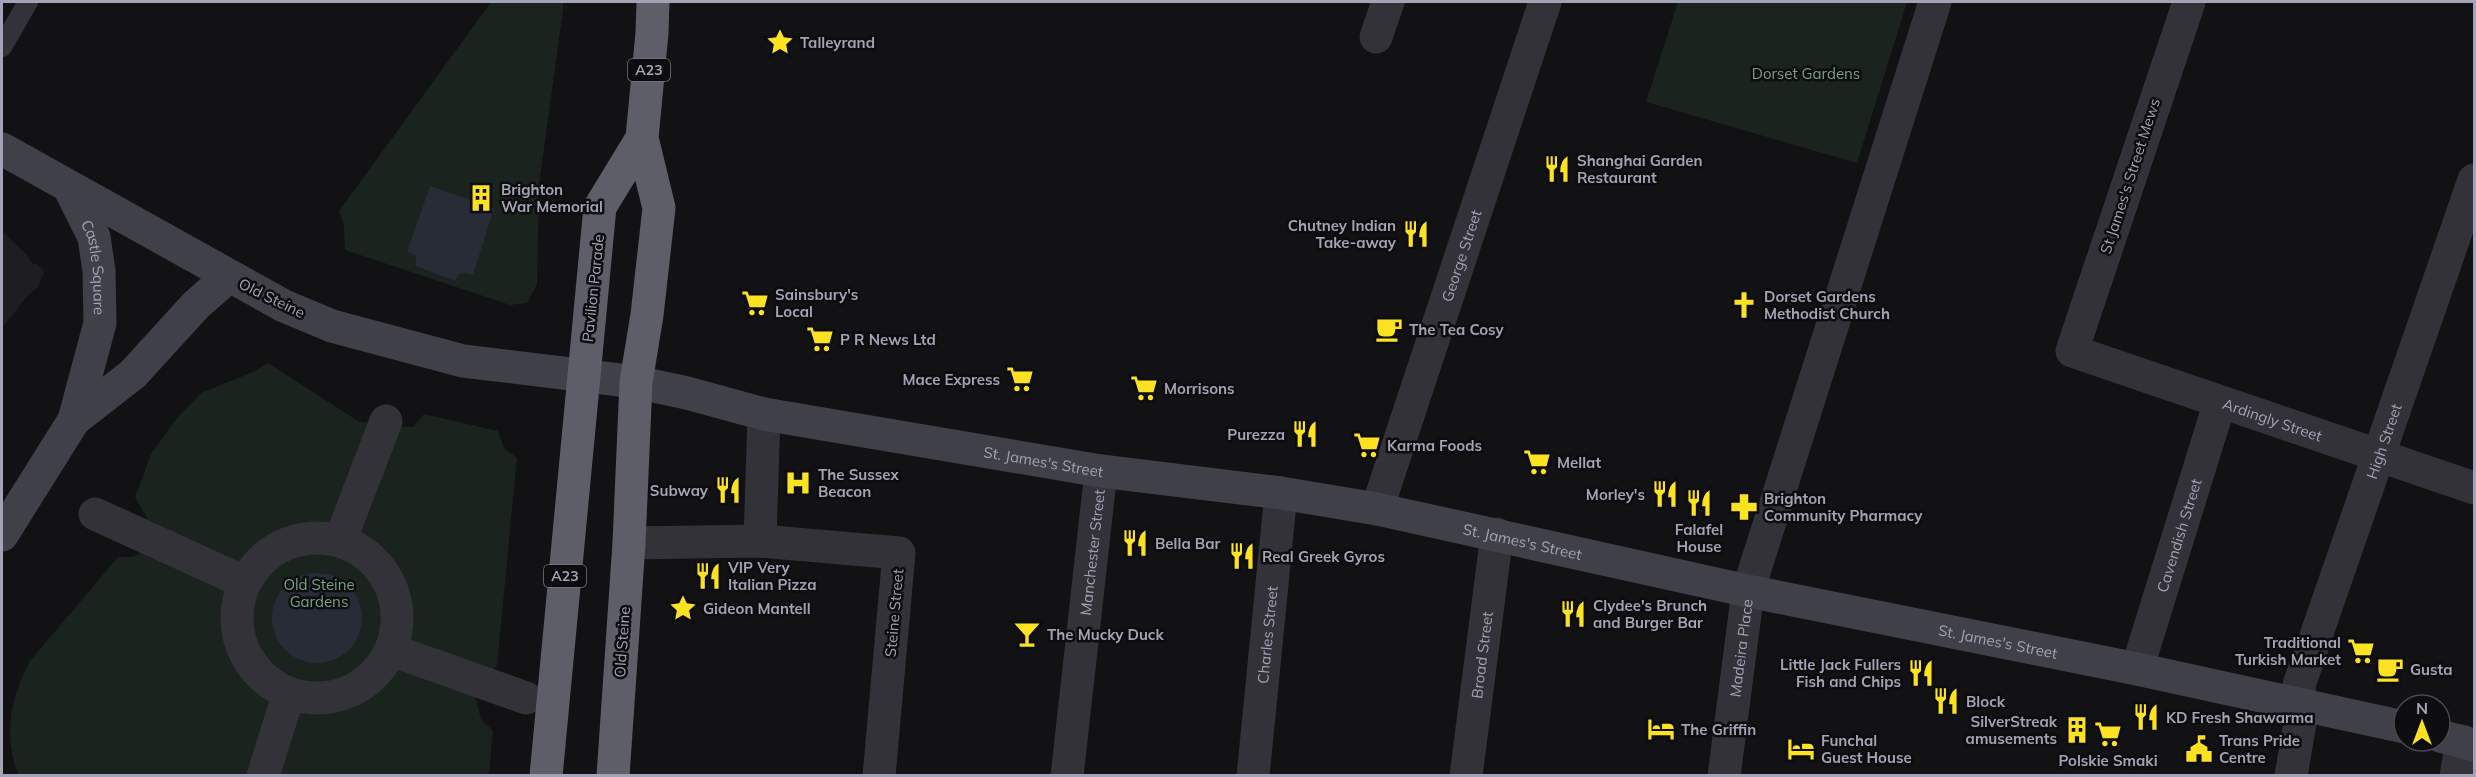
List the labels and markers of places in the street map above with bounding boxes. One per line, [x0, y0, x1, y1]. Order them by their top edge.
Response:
place icon: Talleyrand [765, 27, 795, 57]
place label: Talleyrand [800, 33, 875, 52]
place label: Shanghai Garden Restaurant [1577, 151, 1703, 187]
restaurant icon: Shanghai Garden Restaurant [1542, 154, 1572, 184]
place label: Brighton War Memorial [501, 180, 603, 216]
building icon: Brighton War Memorial [466, 183, 496, 213]
place label: Chutney Indian Take-away [1288, 216, 1397, 252]
restaurant icon: Chutney Indian Take-away [1401, 219, 1431, 249]
place label: Sainsbury's Local [775, 285, 858, 321]
place label: Dorset Gardens Methodist Church [1764, 287, 1890, 323]
supermarket icon: Sainsbury's Local [740, 288, 770, 318]
church icon: Dorset Gardens Methodist Church [1729, 290, 1759, 320]
cafe icon: The Tea Cosy [1374, 314, 1404, 344]
place label: The Tea Cosy [1409, 320, 1504, 339]
supermarket icon: P R News Ltd [805, 324, 835, 354]
place label: P R News Ltd [840, 330, 936, 349]
supermarket icon: Mace Express [1005, 364, 1035, 394]
place label: Mace Express [902, 370, 1000, 389]
supermarket icon: Morrisons [1129, 373, 1159, 403]
place label: Morrisons [1164, 379, 1235, 398]
restaurant icon: Purezza [1290, 419, 1320, 449]
place label: Purezza [1227, 425, 1285, 444]
supermarket icon: Karma Foods [1352, 430, 1382, 460]
place label: Karma Foods [1387, 436, 1482, 455]
supermarket icon: Mellat [1522, 447, 1552, 477]
place label: Mellat [1557, 453, 1601, 472]
place label: The Sussex Beacon [818, 465, 899, 501]
hospital icon: The Sussex Beacon [783, 468, 813, 498]
restaurant icon: Subway [713, 475, 743, 505]
restaurant icon: Morley's [1650, 479, 1680, 509]
place label: Subway [650, 481, 709, 500]
place label: Morley's [1586, 485, 1645, 504]
restaurant icon: Falafel House [1684, 488, 1714, 518]
place label: Brighton Community Pharmacy [1764, 489, 1923, 525]
pharmacy icon: Brighton Community Pharmacy [1729, 492, 1759, 522]
place label: Falafel House [1675, 520, 1723, 556]
restaurant icon: Bella Bar [1120, 528, 1150, 558]
place label: Bella Bar [1155, 534, 1220, 553]
restaurant icon: Real Greek Gyros [1227, 541, 1257, 571]
place label: Real Greek Gyros [1262, 547, 1385, 566]
place label: VIP Very Italian Pizza [727, 558, 816, 594]
restaurant icon: VIP Very Italian Pizza [693, 561, 723, 591]
place icon: Gideon Mantell [668, 593, 698, 623]
place label: Clydee's Brunch and Burger Bar [1593, 596, 1707, 632]
place label: Gideon Mantell [703, 599, 811, 618]
restaurant icon: Clydee's Brunch and Burger Bar [1558, 599, 1588, 629]
bar icon: The Mucky Duck [1012, 619, 1042, 649]
place label: The Mucky Duck [1047, 625, 1164, 644]
place label: Traditional Turkish Market [2235, 633, 2341, 669]
supermarket icon: Traditional Turkish Market [2346, 636, 2376, 666]
cafe icon: Gusta [2375, 654, 2405, 684]
place label: Little Jack Fullers Fish and Chips [1780, 655, 1901, 691]
restaurant icon: Little Jack Fullers Fish and Chips [1906, 658, 1936, 688]
place label: Gusta [2410, 660, 2452, 679]
restaurant icon: Block [1931, 686, 1961, 716]
place label: Block [1966, 692, 2006, 711]
restaurant icon: KD Fresh Shawarma [2131, 702, 2161, 732]
place label: KD Fresh Shawarma [2166, 708, 2314, 727]
place label: SilverStreak amusements [1966, 712, 2058, 748]
hotel icon: The Griffin [1646, 714, 1676, 744]
building icon: SilverStreak amusements [2062, 715, 2092, 745]
supermarket icon: Polskie Smaki [2093, 719, 2123, 749]
place label: The Griffin [1681, 720, 1756, 739]
place label: Funchal Guest House [1821, 731, 1912, 767]
place label: Trans Pride Centre [2219, 731, 2300, 767]
hotel icon: Funchal Guest House [1786, 734, 1816, 764]
public building icon: Trans Pride Centre [2184, 734, 2214, 764]
place label: Polskie Smaki [2058, 751, 2158, 770]

